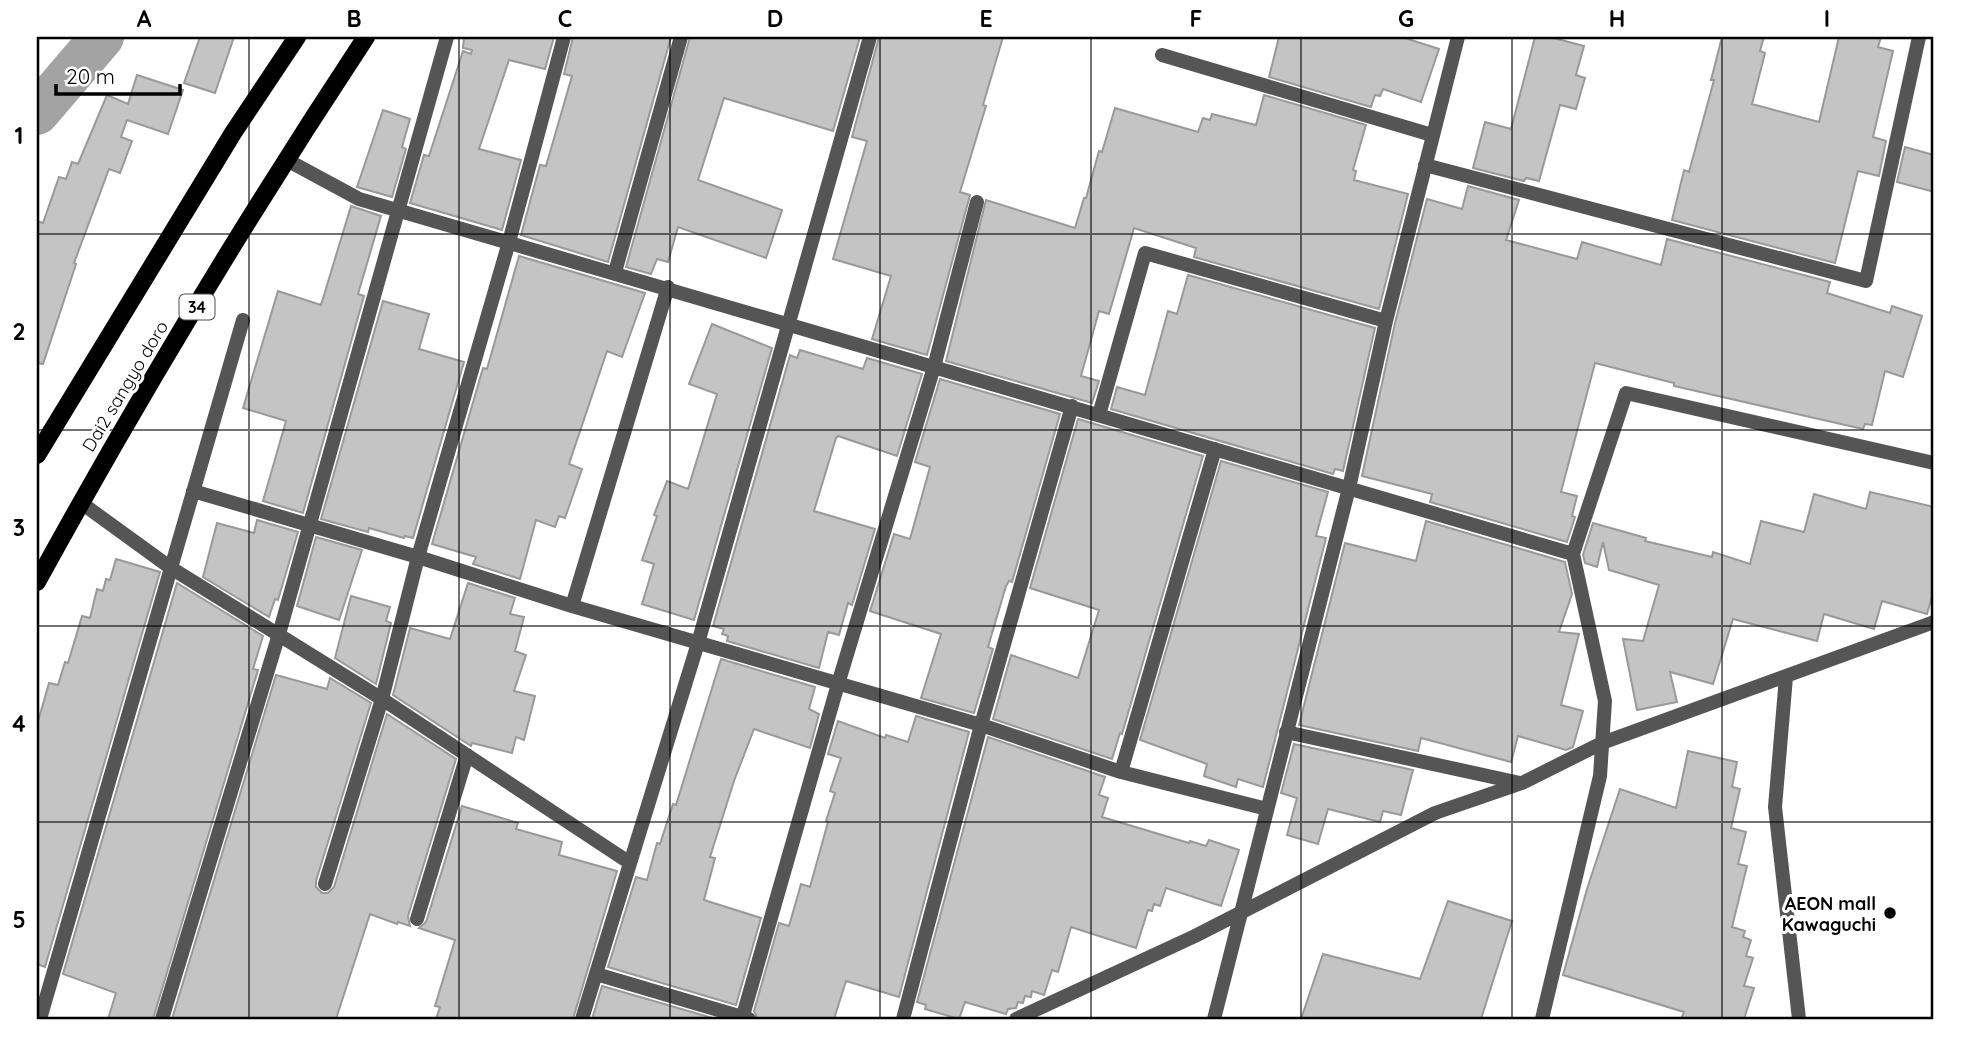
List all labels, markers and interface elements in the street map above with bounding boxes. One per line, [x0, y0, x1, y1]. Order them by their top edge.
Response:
text: A [137, 4, 152, 33]
text: B [346, 4, 362, 33]
text: C [558, 4, 572, 33]
text: D [767, 4, 783, 33]
text: E [979, 4, 993, 33]
text: F [1190, 4, 1202, 33]
text: G [1398, 4, 1414, 33]
text: H [1609, 4, 1625, 33]
text: I [1824, 4, 1830, 33]
scale bar [56, 52, 180, 96]
text: 20 m [66, 63, 115, 89]
text: 1 [15, 121, 23, 150]
road number: 34 [180, 294, 214, 320]
street label: Dai2 sangyo doro [77, 316, 173, 456]
text: 2 [12, 317, 26, 346]
text: 3 [13, 513, 25, 542]
text: 4 [12, 709, 26, 738]
place label: AEON mall Kawaguchi [1782, 892, 1876, 936]
text: 5 [12, 905, 26, 934]
marker: AEON mall Kawaguchi [1882, 905, 1898, 921]

